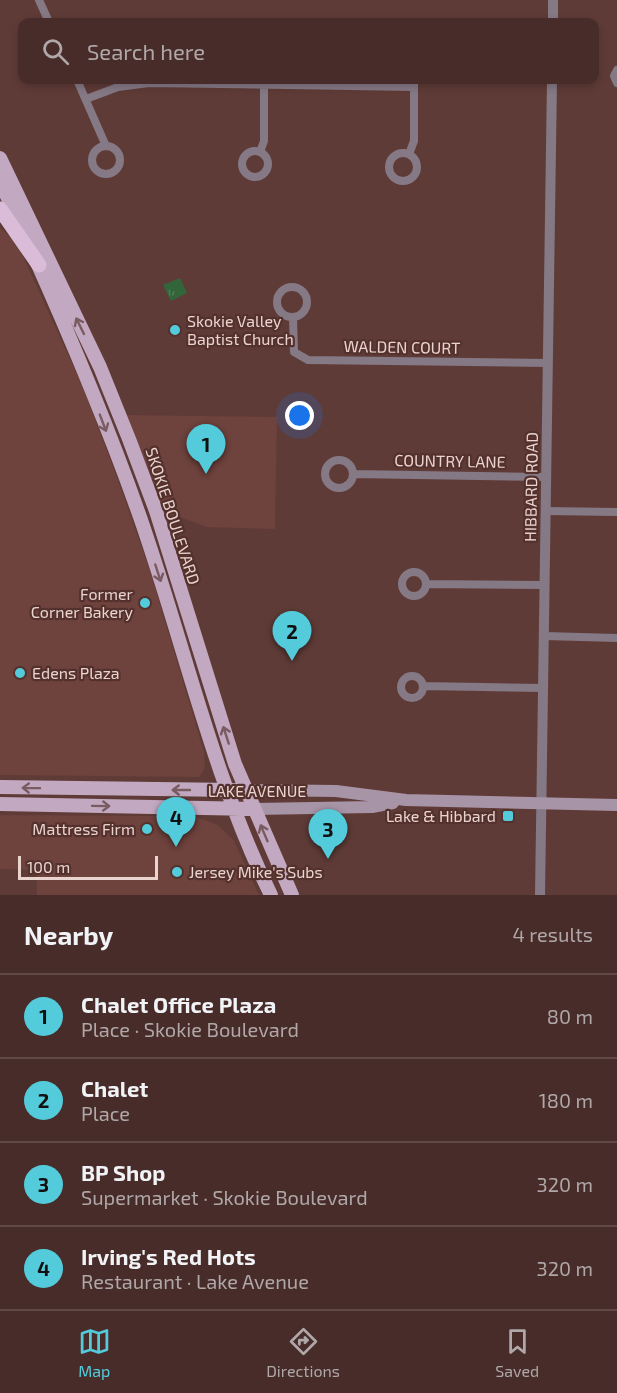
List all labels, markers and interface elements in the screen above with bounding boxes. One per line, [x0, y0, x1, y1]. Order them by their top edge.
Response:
search box [18, 18, 599, 84]
icon: search [39, 35, 72, 68]
text: Search here [87, 38, 205, 64]
place label: Skokie Valley Baptist Church [187, 311, 294, 348]
one-way arrow [74, 317, 86, 335]
marker: Skokie Valley Baptist Church [168, 323, 182, 337]
street label: WALDEN COURT [343, 336, 461, 357]
your location [285, 401, 314, 430]
one-way arrow [98, 413, 109, 432]
pin: 1 [186, 424, 226, 474]
street label: HIBBARD ROAD [520, 432, 541, 542]
street label: SKOKIE BOULEVARD [142, 445, 205, 587]
street label: COUNTRY LANE [394, 450, 506, 471]
one-way arrow [153, 563, 164, 582]
place label: Former Corner Bakery [31, 584, 134, 621]
marker: Former Corner Bakery [138, 596, 152, 610]
pin: 2 [272, 612, 312, 661]
place label: Edens Plaza [32, 663, 120, 682]
marker: Edens Plaza [13, 666, 27, 680]
one-way arrow [220, 726, 231, 745]
street label: LAKE AVENUE [208, 781, 306, 800]
one-way arrow [22, 782, 42, 794]
one-way arrow [171, 784, 191, 796]
pin: 4 [156, 798, 195, 847]
one-way arrow [90, 800, 110, 812]
place label: Lake & Hibbard [386, 806, 496, 825]
marker: Lake & Hibbard [501, 809, 515, 823]
pin: 3 [308, 810, 348, 859]
place label: Mattress Firm [32, 819, 135, 838]
marker: Mattress Firm [140, 822, 154, 836]
one-way arrow [258, 824, 269, 843]
scale bar [18, 853, 158, 880]
text: 100 m [27, 857, 70, 876]
place label: Jersey Mike's Subs [189, 862, 323, 881]
marker: Jersey Mike's Subs [170, 865, 184, 879]
text: Nearby [24, 919, 113, 950]
text: 4 results [513, 922, 593, 946]
text: Chalet Office Plaza [81, 991, 276, 1017]
text: 1 [39, 1004, 48, 1028]
text: 80 m [547, 1004, 593, 1028]
text: Place · Skokie Boulevard [81, 1017, 299, 1041]
text: Chalet [81, 1075, 148, 1101]
text: 2 [38, 1088, 49, 1112]
text: 180 m [539, 1088, 593, 1112]
text: Place [81, 1101, 130, 1125]
text: BP Shop [81, 1159, 165, 1185]
text: 3 [38, 1172, 49, 1196]
text: 320 m [537, 1172, 593, 1196]
text: Supermarket · Skokie Boulevard [81, 1185, 368, 1209]
text: Irving's Red Hots [81, 1243, 256, 1269]
text: 4 [37, 1256, 50, 1280]
text: 320 m [537, 1256, 593, 1280]
text: Restaurant · Lake Avenue [81, 1269, 309, 1293]
tab: Map [78, 1325, 111, 1380]
tab: Directions [266, 1325, 340, 1380]
tab: Saved [495, 1325, 539, 1380]

